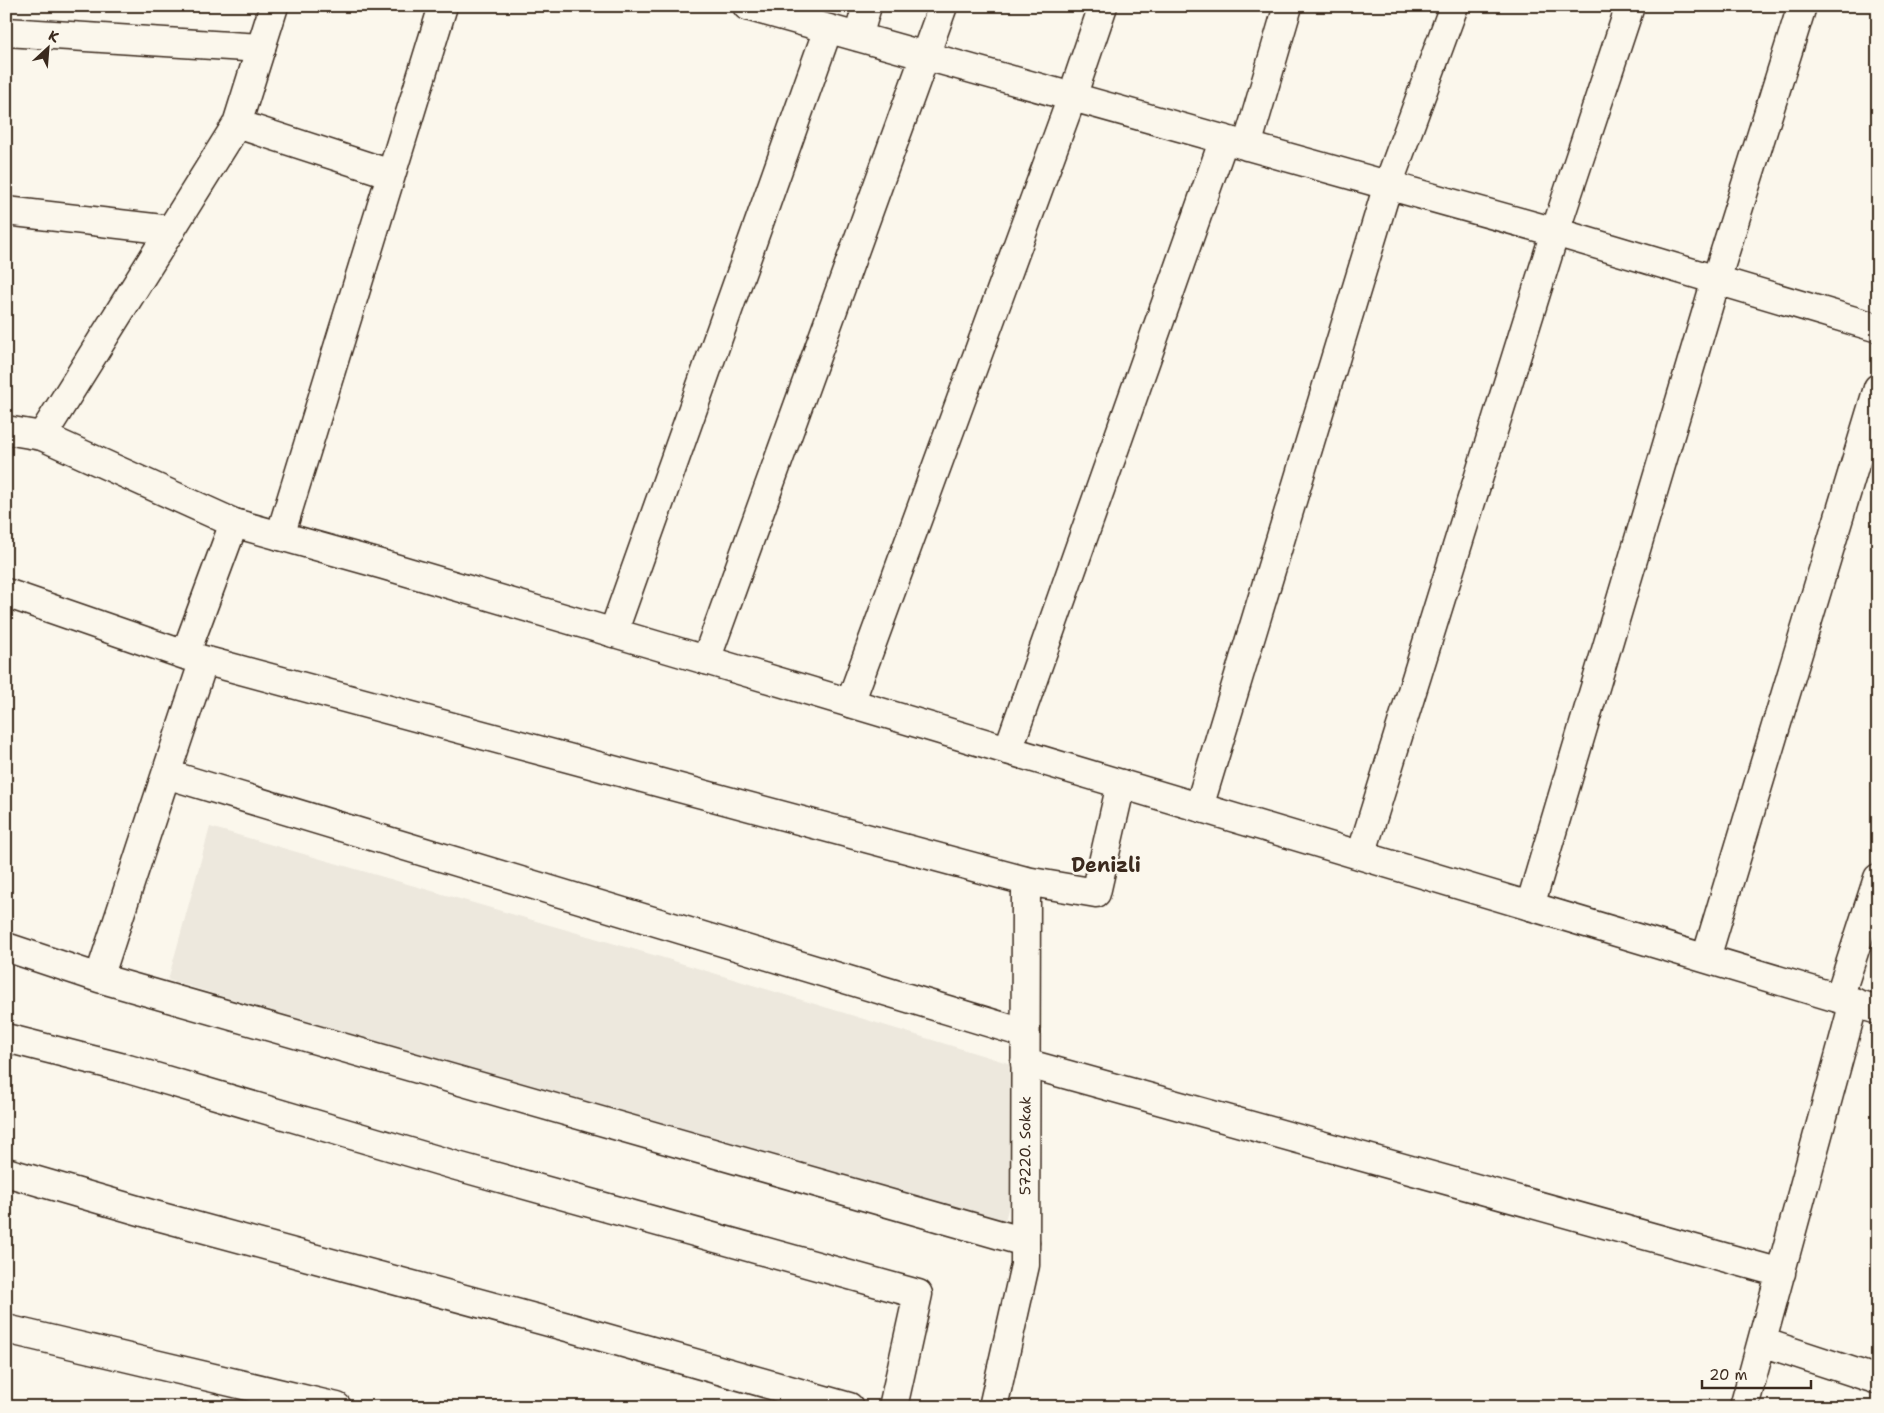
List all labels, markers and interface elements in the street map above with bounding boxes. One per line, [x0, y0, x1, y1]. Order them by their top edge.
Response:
north arrow [22, 22, 72, 72]
text: K [45, 26, 62, 47]
district label: Denizli [1071, 852, 1141, 878]
street label: 57220. Sokak [1015, 1096, 1035, 1195]
scale bar [1702, 1358, 1810, 1390]
text: 20 m [1709, 1365, 1748, 1385]

